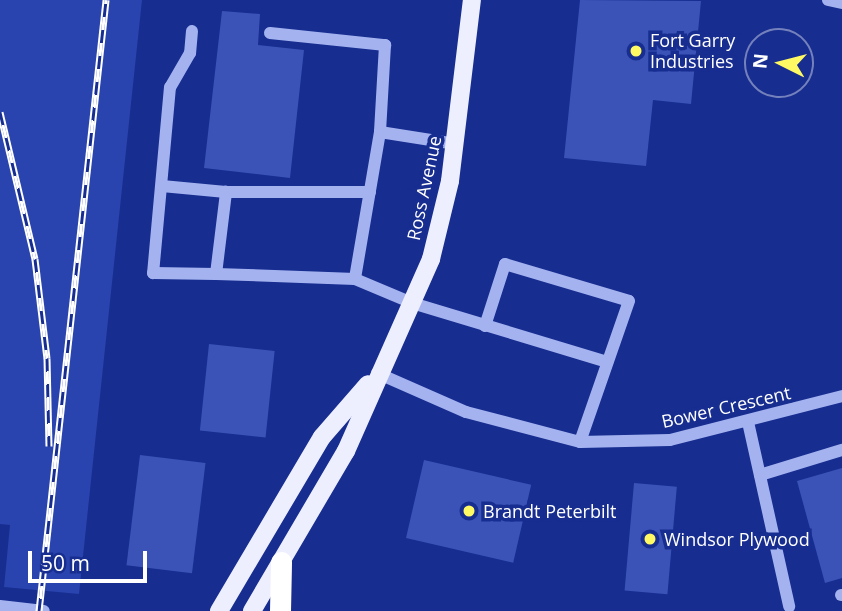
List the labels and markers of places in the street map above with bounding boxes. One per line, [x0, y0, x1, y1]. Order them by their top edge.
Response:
place label: Fort Garry Industries [650, 30, 735, 72]
marker: Fort Garry Industries [628, 43, 644, 59]
place label: Brandt Peterbilt [483, 500, 616, 522]
marker: Brandt Peterbilt [461, 503, 477, 519]
place label: Windsor Plywood [664, 528, 810, 550]
marker: Windsor Plywood [642, 531, 658, 547]

